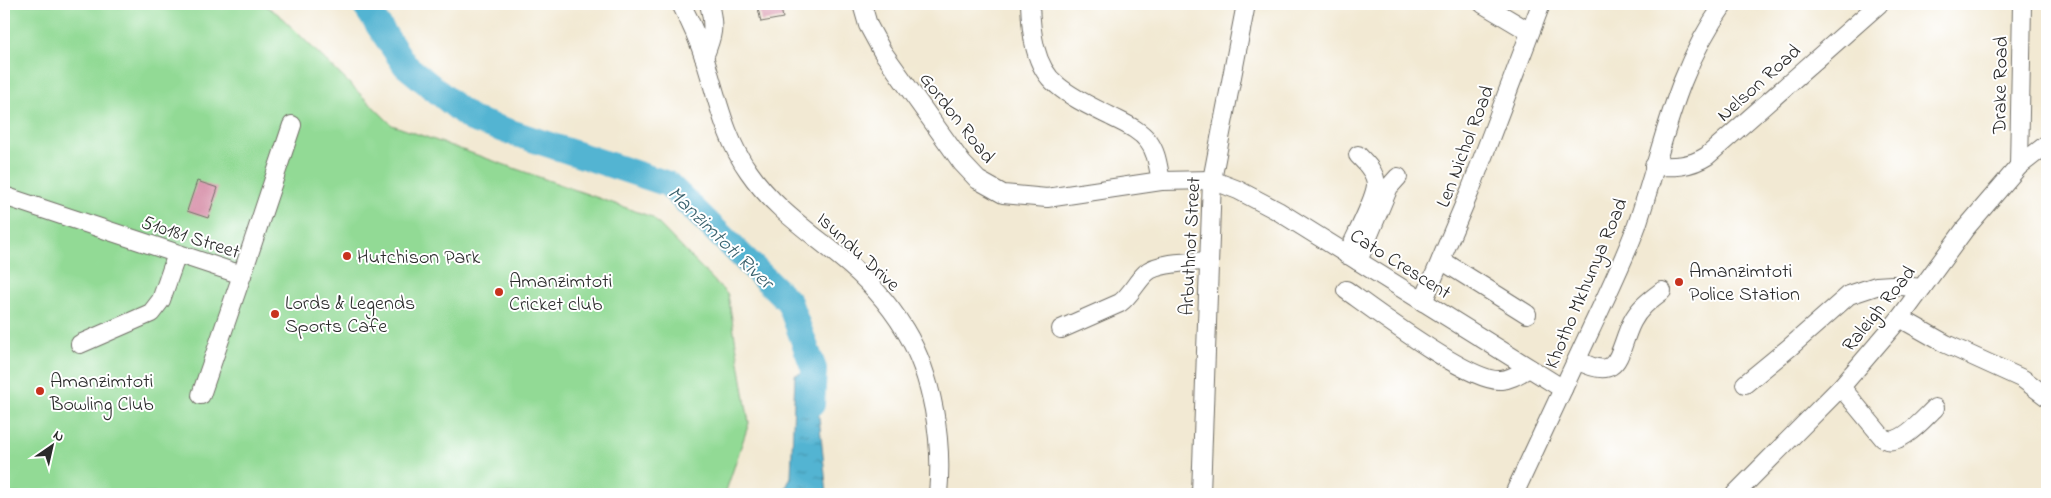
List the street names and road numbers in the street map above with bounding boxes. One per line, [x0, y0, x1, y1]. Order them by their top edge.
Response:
street label: Drake Road [1986, 36, 2017, 135]
street label: Nelson Road [1711, 38, 1808, 130]
street label: Gordon Road [911, 67, 1001, 170]
street label: Len Nichol Road [1430, 82, 1503, 212]
street label: Arbuthnot Street [1173, 176, 1210, 316]
street label: Khotho Mkhunya Road [1538, 194, 1636, 374]
street label: Isundu Drive [809, 206, 906, 299]
street label: 510181 Street [137, 209, 244, 268]
street label: Cato Crescent [1343, 222, 1456, 308]
street label: Raleigh Road [1836, 260, 1925, 360]

